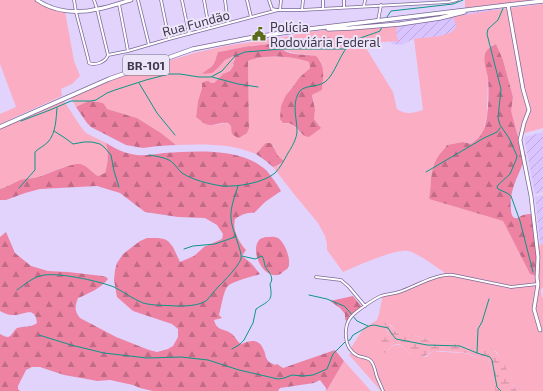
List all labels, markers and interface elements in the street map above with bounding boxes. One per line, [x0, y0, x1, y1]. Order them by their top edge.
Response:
street label: Rua Fundão [160, 6, 232, 40]
place label: Polícia Rodoviária Federal [270, 19, 380, 50]
public building icon: Polícia Rodoviária Federal [251, 26, 267, 42]
road number: BR-101 [123, 55, 169, 75]

